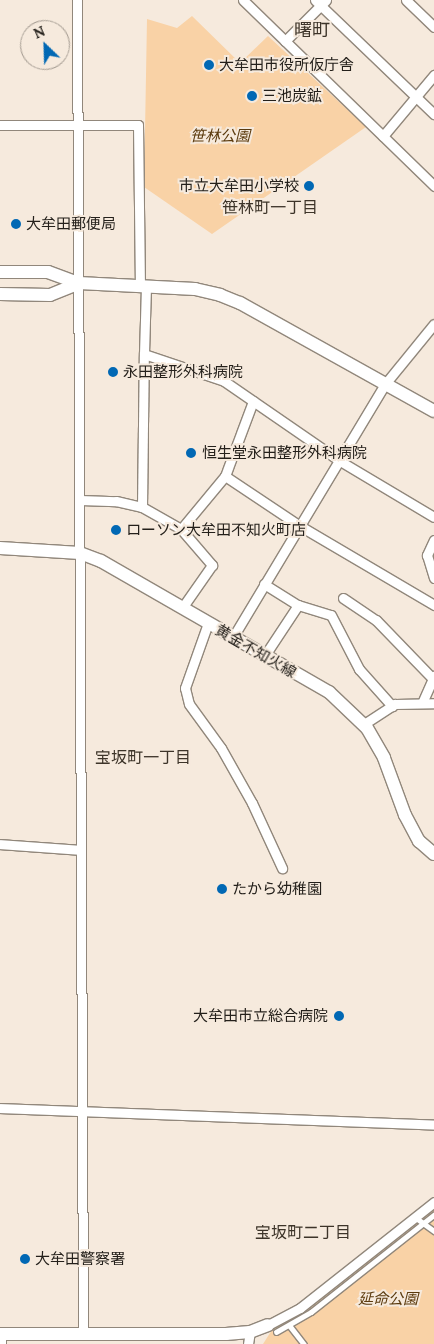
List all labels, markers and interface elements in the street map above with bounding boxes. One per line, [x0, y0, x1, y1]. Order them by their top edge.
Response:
district label: 曙町 [294, 19, 330, 41]
north arrow [20, 20, 70, 70]
text: N [31, 22, 48, 43]
place label: 大牟田市役所仮庁舎 [219, 56, 354, 74]
marker: 大牟田市役所仮庁舎 [203, 59, 215, 71]
place label: 三池炭鉱 [262, 87, 322, 105]
marker: 三池炭鉱 [246, 90, 258, 102]
park label: 笹林公園 [190, 127, 250, 145]
place label: 市立大牟田小学校 [179, 177, 299, 195]
marker: 市立大牟田小学校 [303, 180, 315, 192]
district label: 笹林町一丁目 [222, 197, 318, 217]
place label: 大牟田郵便局 [26, 215, 116, 233]
marker: 大牟田郵便局 [10, 218, 22, 230]
place label: 永田整形外科病院 [123, 363, 243, 381]
marker: 永田整形外科病院 [107, 366, 119, 378]
place label: 恒生堂永田整形外科病院 [202, 444, 367, 462]
marker: 恒生堂永田整形外科病院 [184, 446, 198, 460]
place label: ローソン大牟田不知火町店 [126, 521, 306, 539]
marker: ローソン大牟田不知火町店 [110, 524, 122, 536]
street label: 黄金不知火線 [213, 621, 299, 681]
district label: 宝坂町一丁目 [95, 747, 191, 767]
place label: たから幼稚園 [232, 880, 322, 898]
marker: たから幼稚園 [216, 883, 228, 895]
place label: 大牟田市立総合病院 [193, 1007, 328, 1025]
marker: 大牟田市立総合病院 [332, 1009, 346, 1023]
district label: 宝坂町二丁目 [255, 1222, 351, 1242]
place label: 大牟田警察署 [35, 1250, 125, 1268]
marker: 大牟田警察署 [19, 1253, 31, 1265]
park label: 延命公園 [358, 1290, 418, 1308]

